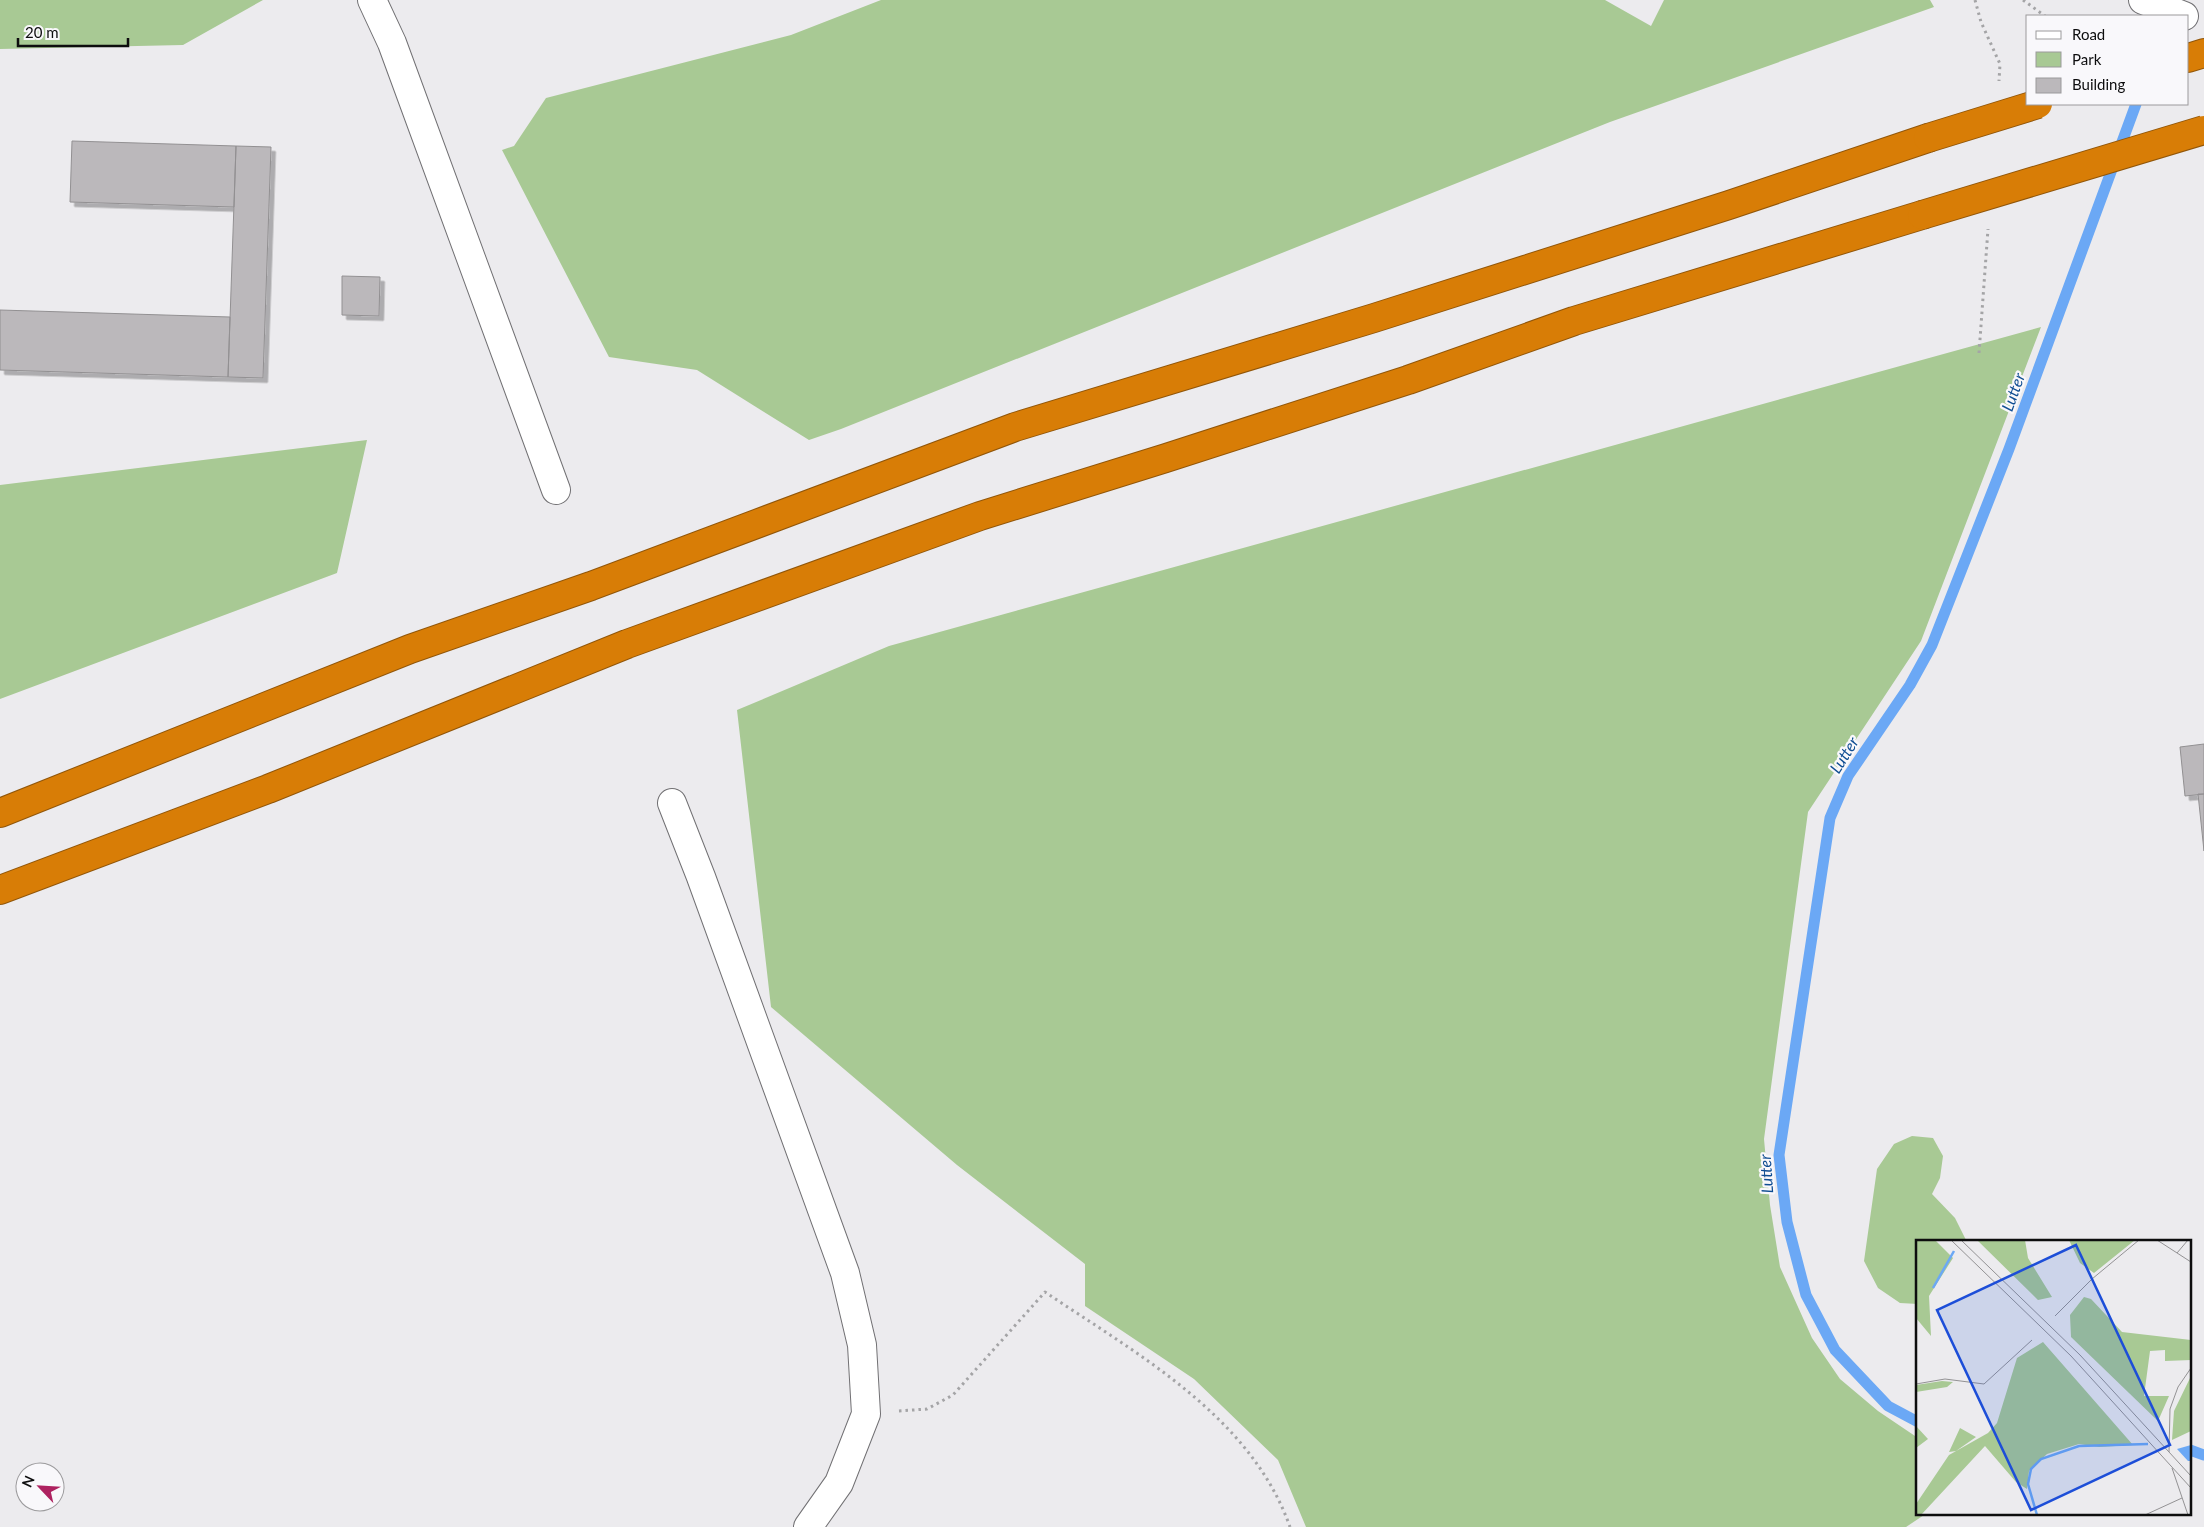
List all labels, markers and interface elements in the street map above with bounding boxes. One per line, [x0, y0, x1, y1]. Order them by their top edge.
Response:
scale bar [18, 15, 128, 47]
legend [2026, 15, 2189, 105]
text: 20 m [25, 23, 59, 41]
text: Road [2072, 25, 2105, 43]
text: Park [2072, 50, 2102, 68]
text: Building [2072, 75, 2125, 93]
water label: Lutter [1997, 370, 2028, 413]
water label: Lutter [1825, 733, 1862, 776]
water label: Lutter [1755, 1153, 1776, 1194]
inset map [1916, 1240, 2192, 1514]
north arrow [15, 1462, 65, 1512]
text: N [18, 1473, 38, 1490]

